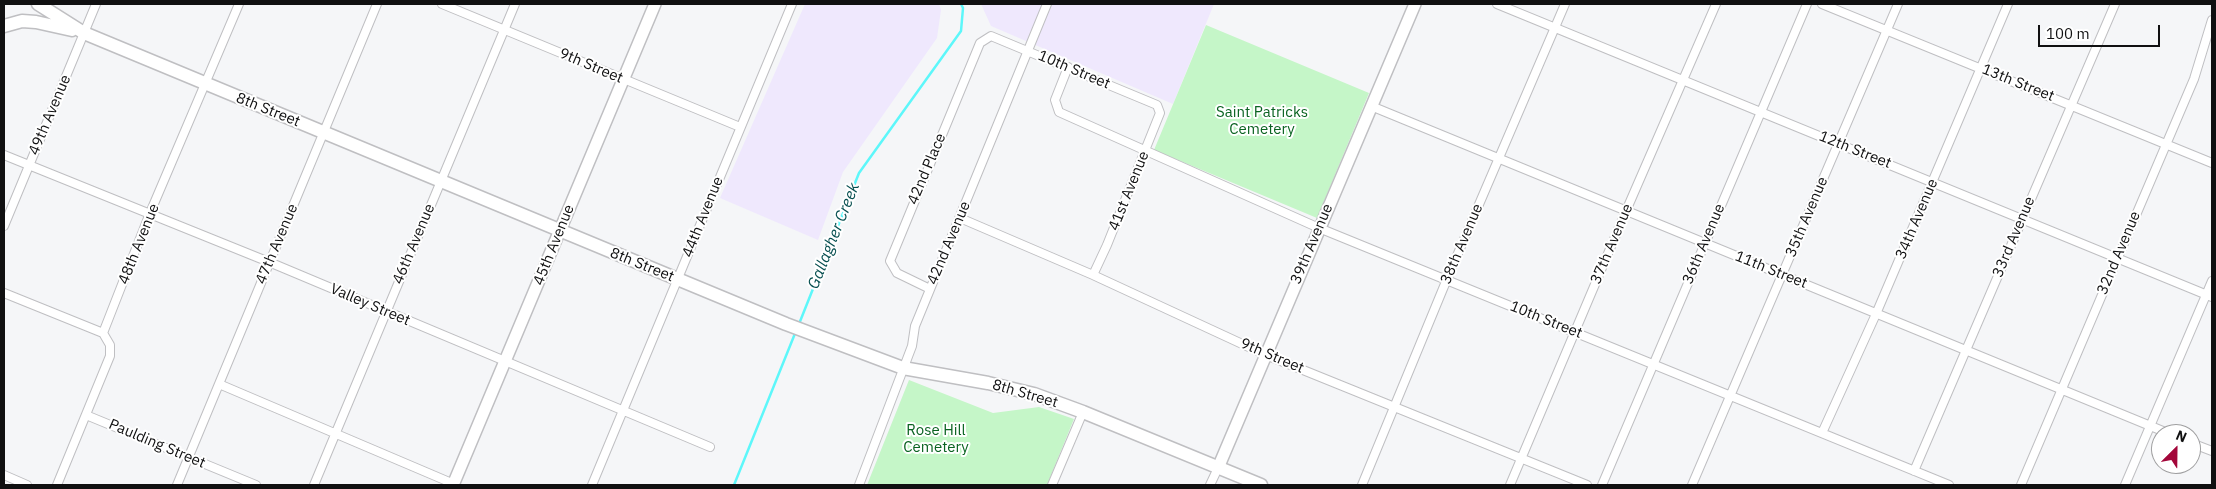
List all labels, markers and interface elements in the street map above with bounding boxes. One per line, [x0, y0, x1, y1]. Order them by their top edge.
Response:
scale bar [2041, 15, 2164, 47]
text: 100 m [2046, 24, 2090, 43]
street label: 9th Street [556, 45, 626, 87]
street label: 10th Street [1035, 47, 1113, 93]
street label: 13th Street [1979, 60, 2057, 106]
street label: 49th Avenue [25, 72, 75, 158]
street label: 8th Street [233, 89, 303, 131]
park label: Saint Patricks Cemetery [1216, 104, 1308, 139]
street label: 12th Street [1816, 127, 1894, 173]
street label: 42nd Place [904, 131, 950, 207]
street label: 41st Avenue [1105, 149, 1153, 233]
street label: 44th Avenue [679, 174, 727, 260]
street label: 35th Avenue [1782, 174, 1832, 260]
street label: 34th Avenue [1892, 176, 1942, 262]
water label: Gallagher Creek [804, 180, 864, 292]
street label: 33rd Avenue [1989, 194, 2039, 280]
street label: 42nd Avenue [923, 199, 975, 287]
street label: 48th Avenue [115, 201, 163, 287]
street label: 47th Avenue [252, 201, 302, 287]
street label: 46th Avenue [389, 201, 439, 287]
street label: 39th Avenue [1287, 201, 1337, 287]
street label: 38th Avenue [1437, 201, 1487, 287]
street label: 37th Avenue [1587, 201, 1637, 287]
street label: 36th Avenue [1679, 201, 1729, 287]
street label: 45th Avenue [530, 202, 578, 288]
street label: 32nd Avenue [2093, 209, 2145, 297]
street label: 8th Street [607, 244, 677, 286]
street label: 11th Street [1732, 247, 1810, 293]
street label: Valley Street [327, 280, 413, 330]
street label: 10th Street [1507, 297, 1585, 343]
street label: 9th Street [1237, 335, 1307, 377]
street label: 8th Street [990, 376, 1060, 412]
street label: Paulding Street [106, 416, 208, 472]
park label: Rose Hill Cemetery [903, 422, 969, 457]
north arrow [2151, 424, 2201, 474]
text: N [2173, 426, 2190, 446]

